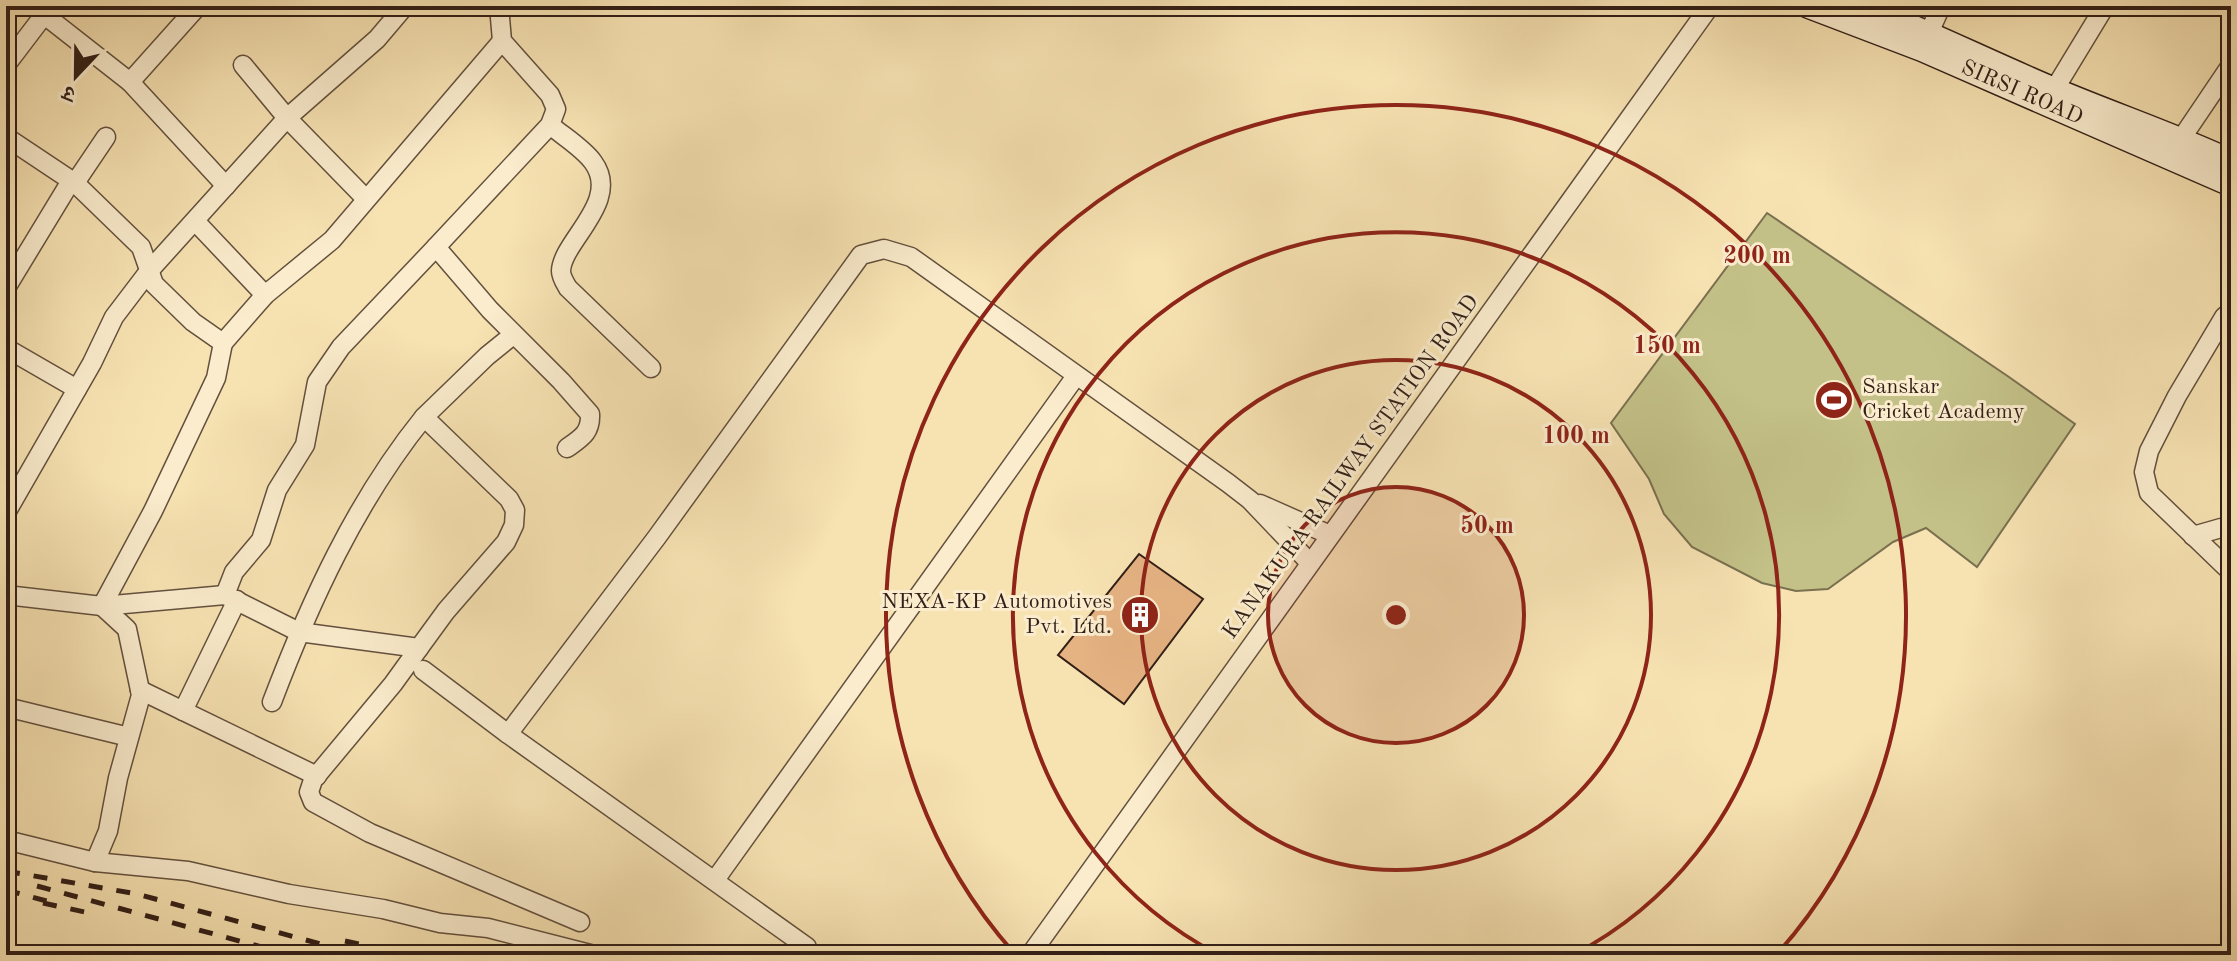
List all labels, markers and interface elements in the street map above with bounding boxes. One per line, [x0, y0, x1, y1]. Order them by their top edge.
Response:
north arrow [36, 36, 116, 116]
street label: SIRSI ROAD [1958, 56, 2086, 129]
text: उ [58, 80, 80, 106]
text: 200 m [1723, 245, 1791, 269]
street label: KANAKURA RAILWAY STATION ROAD [1219, 291, 1483, 643]
text: 150 m [1633, 334, 1701, 359]
place label: Sanskar Cricket Academy [1862, 376, 2025, 423]
sports icon: Sanskar Cricket Academy [1813, 379, 1855, 421]
text: 100 m [1542, 425, 1610, 449]
text: 50 m [1460, 514, 1514, 539]
place label: NEXA-KP Automotives Pvt. Ltd. [881, 591, 1112, 638]
building icon: NEXA-KP Automotives Pvt. Ltd. [1119, 594, 1161, 636]
centre of rings [1382, 601, 1410, 629]

